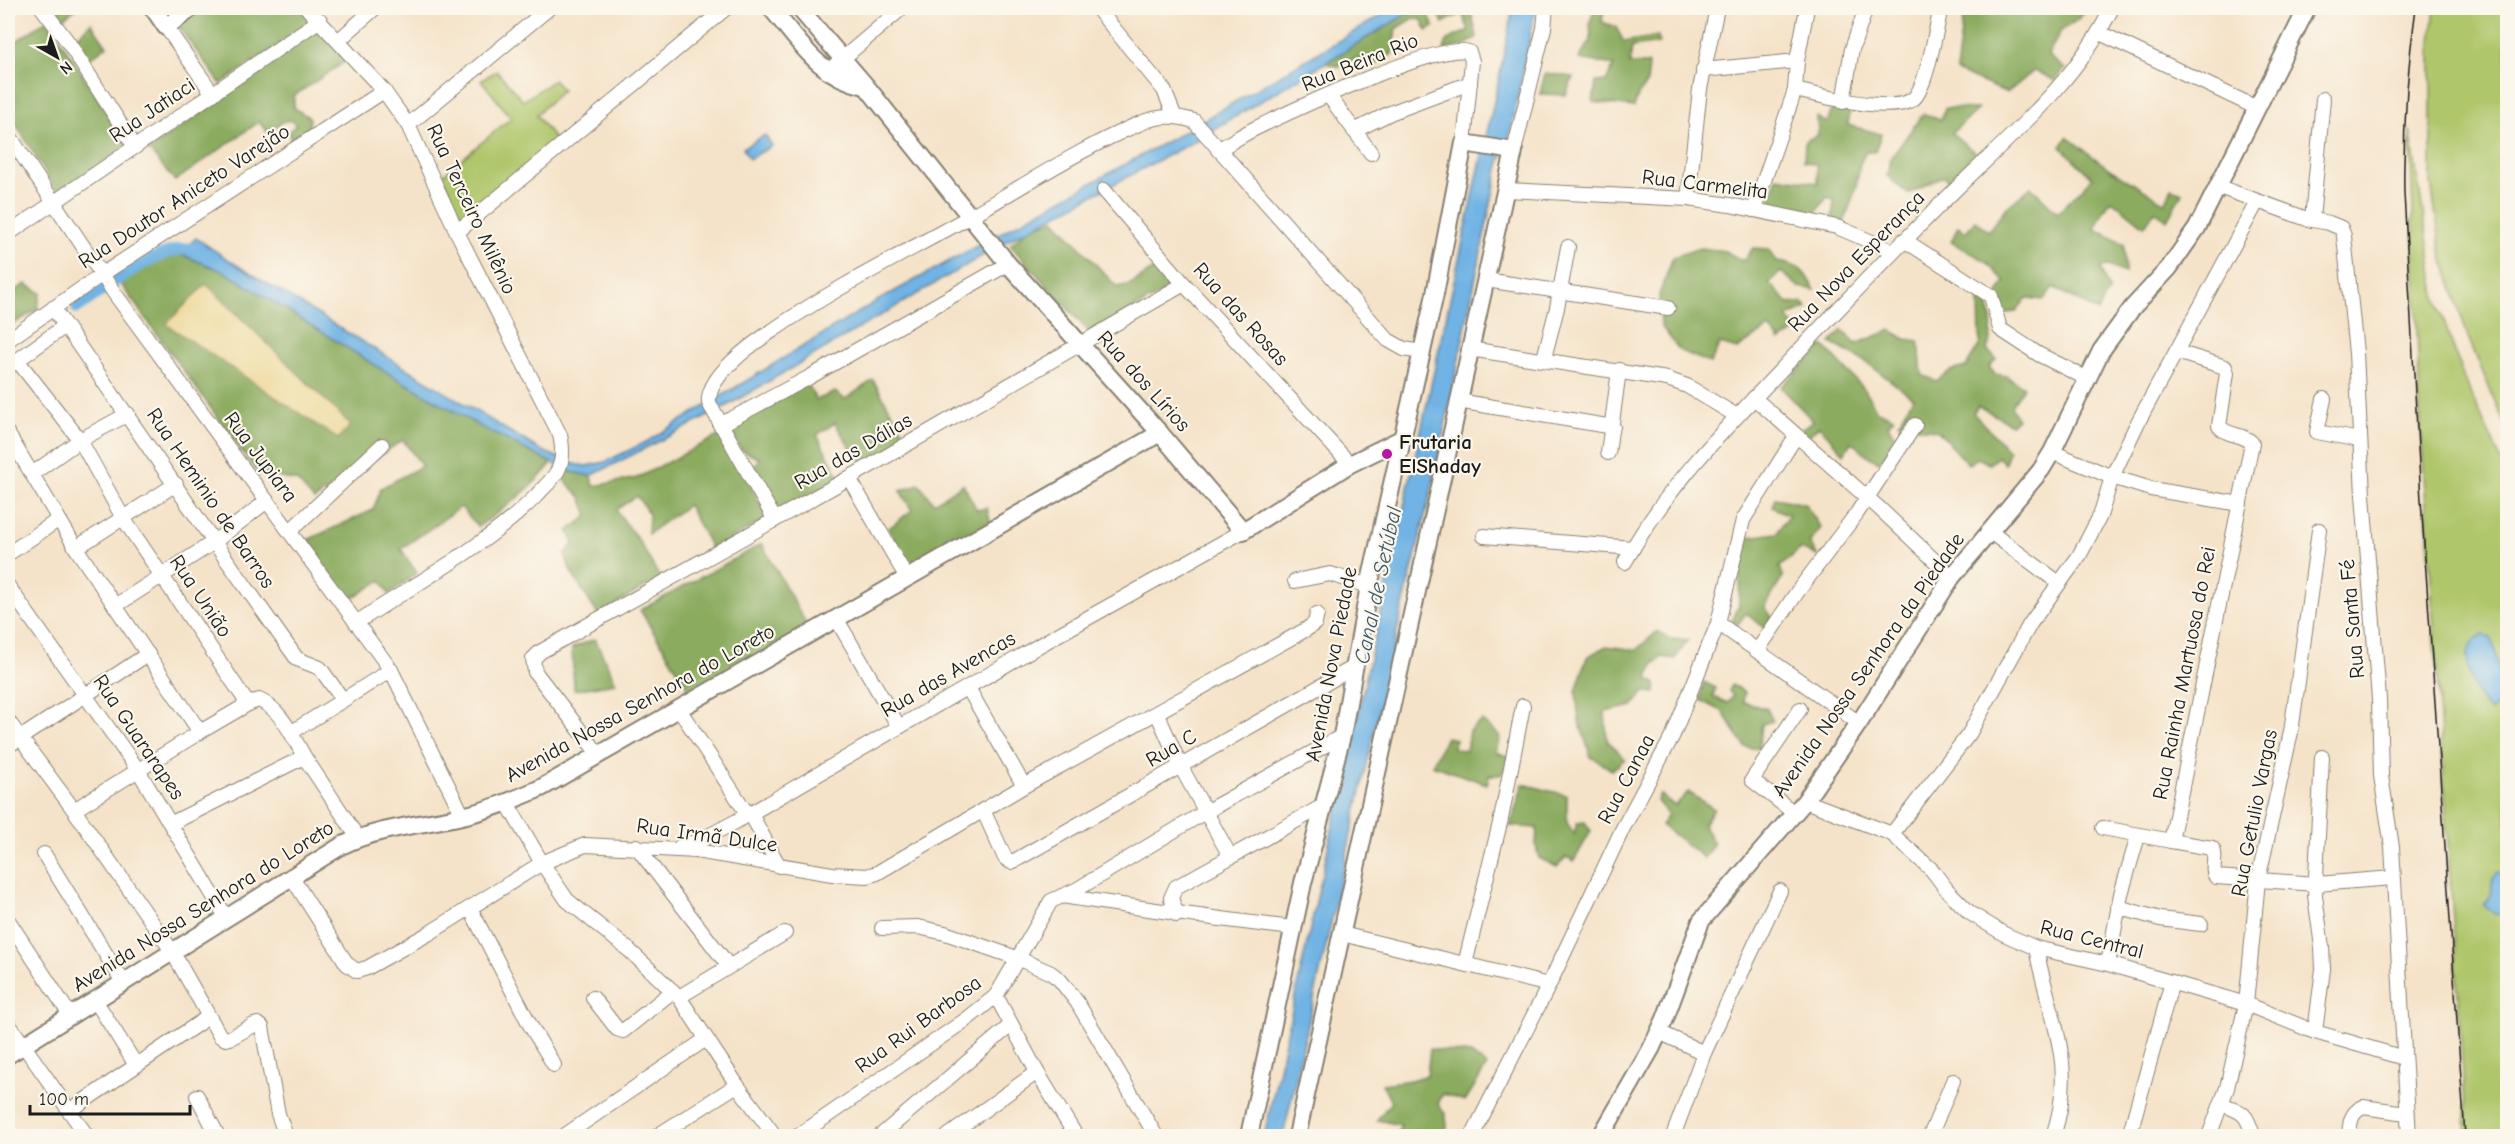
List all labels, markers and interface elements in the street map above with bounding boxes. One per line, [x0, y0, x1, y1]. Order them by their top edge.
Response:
north arrow [27, 27, 87, 87]
street label: Rua Beira Rio [1298, 28, 1422, 96]
text: N [56, 57, 76, 78]
street label: Rua Jatiaci [105, 73, 199, 147]
street label: Rua Doutor Aniceto Varejão [74, 119, 294, 273]
street label: Rua Terceiro Milênio [422, 120, 522, 298]
street label: Rua Carmelita [1641, 164, 1769, 204]
street label: Rua Nova Esperança [1783, 186, 1929, 336]
street label: Rua das Rosas [1188, 258, 1294, 370]
street label: Rua dos Lírios [1093, 326, 1195, 436]
street label: Rua Heminio de Barros [142, 403, 280, 593]
street label: Rua Jupiara [219, 407, 303, 507]
street label: Rua das Dálias [790, 408, 916, 494]
place label: Frutaria ElShaday [1399, 430, 1481, 478]
marker: Frutaria ElShaday [1380, 447, 1394, 461]
water label: Canal de Setúbal [1349, 503, 1408, 666]
street label: Avenida Nossa Senhora da Piedade [1767, 528, 1969, 802]
street label: Rua Rainha Martuosa do Rei [2148, 544, 2220, 802]
street label: Rua União [165, 550, 237, 642]
street label: Rua Santa Fé [2335, 558, 2369, 680]
street label: Avenida Nova Piedade [1300, 565, 1362, 763]
street label: Avenida Nossa Senhora do Loreto [501, 619, 779, 787]
street label: Rua das Avencas [877, 626, 1019, 722]
street label: Rua Guararapes [88, 670, 190, 804]
street label: Rua C [1142, 724, 1200, 772]
street label: Rua Getulio Vargas [2226, 727, 2282, 899]
street label: Rua Canaa [1592, 730, 1660, 828]
street label: Rua Irmã Dulce [635, 813, 779, 857]
street label: Avenida Nossa Senhora do Loreto [68, 815, 338, 997]
street label: Rua Central [2038, 915, 2146, 963]
street label: Rua Rui Barbosa [850, 970, 986, 1078]
scale bar [30, 1078, 190, 1116]
text: 100 m [39, 1089, 89, 1110]

